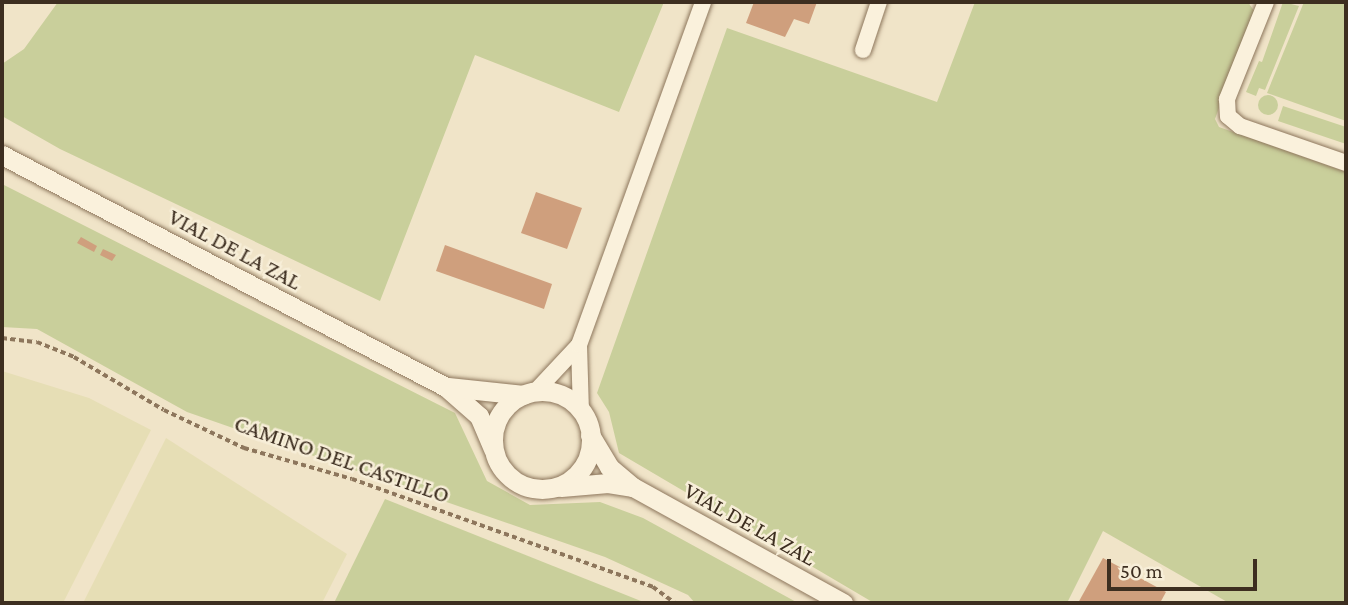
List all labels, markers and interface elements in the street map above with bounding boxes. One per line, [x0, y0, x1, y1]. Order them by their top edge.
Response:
street label: VIAL DE LA ZAL [164, 202, 306, 296]
street label: CAMINO DEL CASTILLO [231, 409, 453, 509]
street label: VIAL DE LA ZAL [679, 476, 821, 572]
scale bar [1110, 546, 1260, 590]
text: 50 m [1120, 559, 1163, 583]

